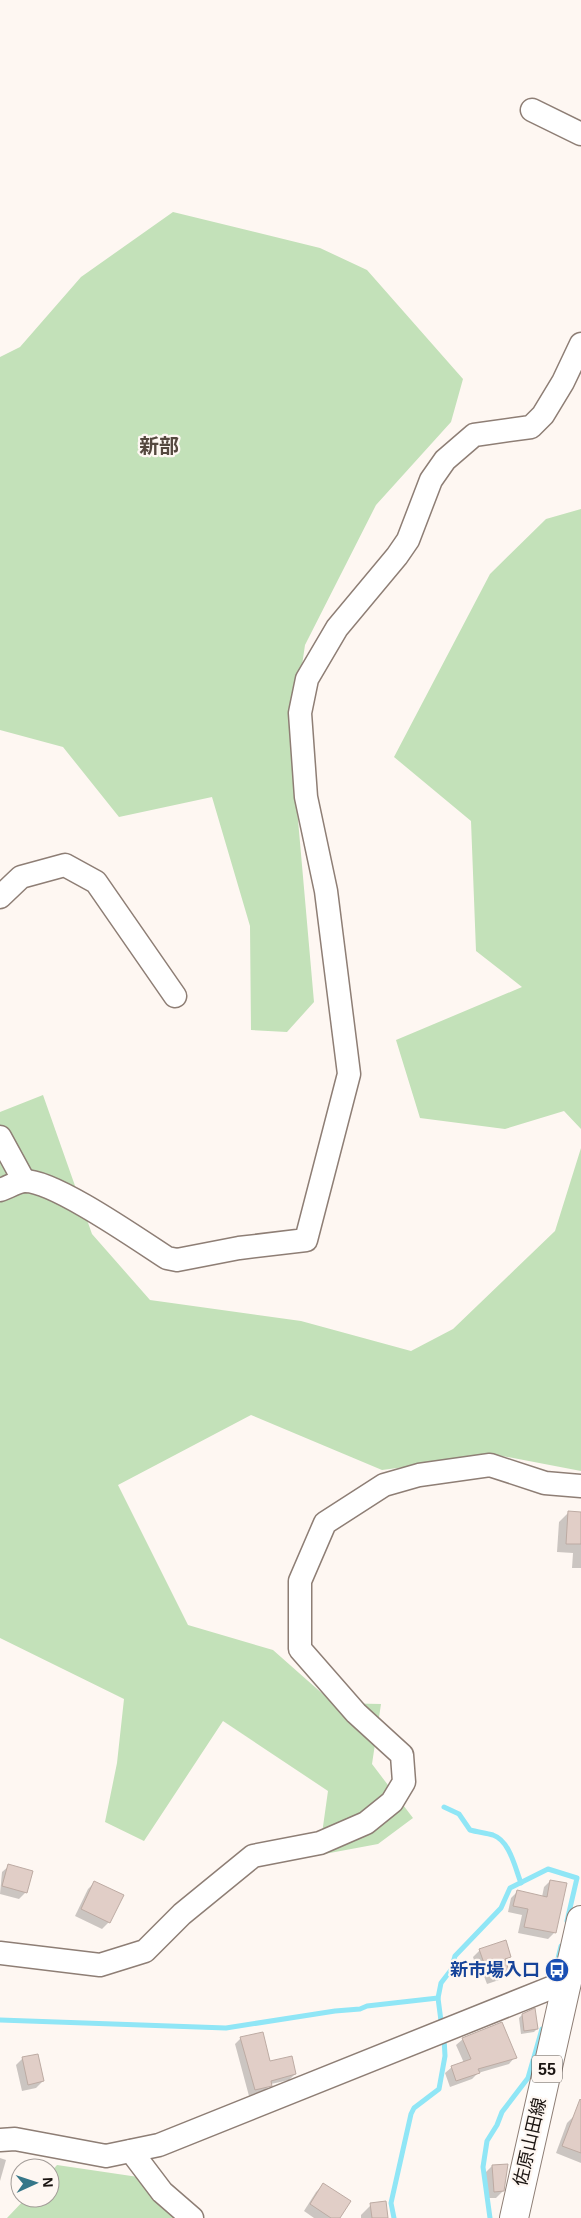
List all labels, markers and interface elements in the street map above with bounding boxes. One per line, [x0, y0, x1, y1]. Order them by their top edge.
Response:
district label: 新部 [139, 435, 179, 457]
bus stop icon: 新市場入口 [544, 1957, 570, 1983]
place label: 新市場入口 [450, 1960, 540, 1980]
road number: 55 [532, 2056, 562, 2082]
street label: 佐原山田線 [510, 2096, 550, 2188]
north arrow [10, 2158, 60, 2208]
text: N [40, 2177, 56, 2188]

